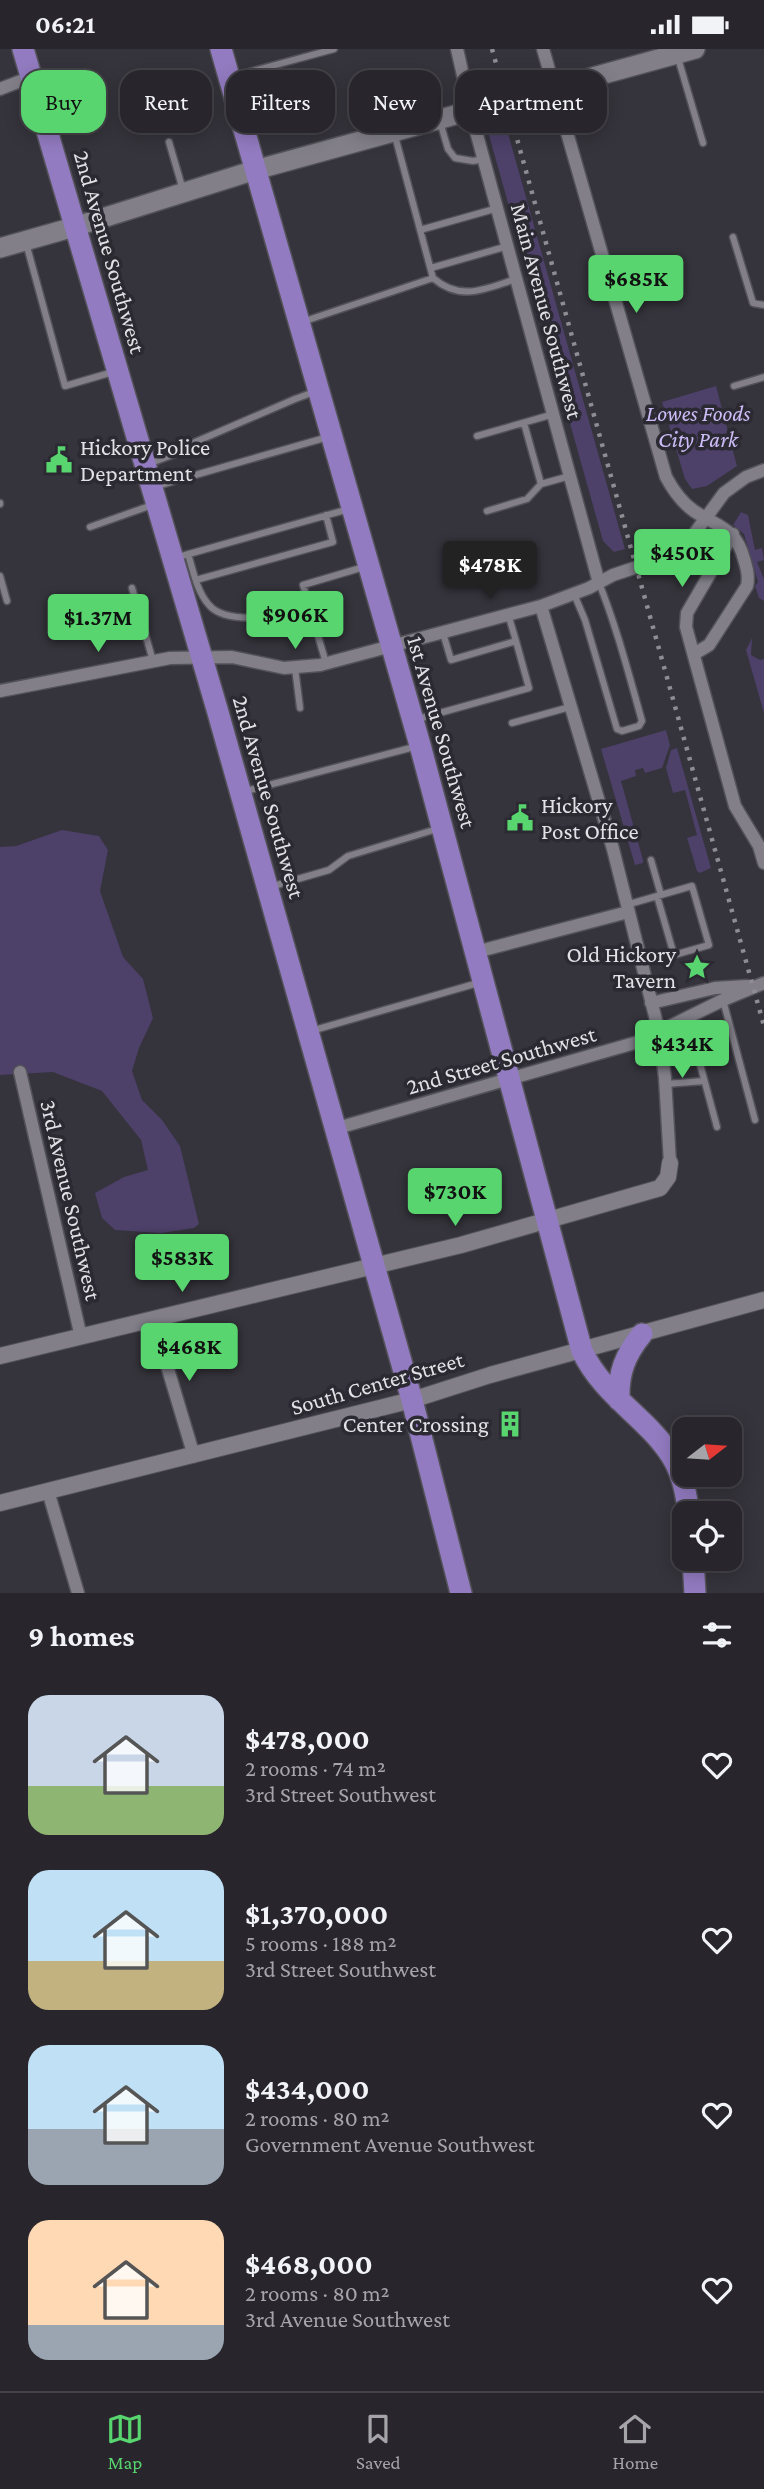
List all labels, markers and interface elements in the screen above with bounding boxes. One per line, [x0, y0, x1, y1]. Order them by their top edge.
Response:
text: 06:21 [35, 10, 95, 39]
chip: Buy [21, 70, 106, 133]
chip: Rent [120, 70, 212, 133]
chip: Filters [226, 70, 335, 133]
chip: New [349, 70, 441, 133]
chip: Apartment [455, 70, 607, 133]
street label: 2nd Avenue Southwest [69, 148, 151, 357]
street label: Main Avenue Southwest [506, 200, 588, 422]
pin: $685K [587, 255, 685, 315]
text: $685K [604, 265, 668, 291]
park label: Lowes Foods City Park [646, 400, 751, 452]
place label: Hickory Police Department [80, 434, 210, 486]
public building icon: Hickory Police Department [44, 445, 74, 475]
pin: $450K [633, 529, 731, 589]
text: $450K [650, 539, 714, 565]
pin: $478K [441, 541, 539, 601]
text: $478K [459, 551, 521, 577]
pin: $906K [246, 591, 344, 651]
pin: $1.37M [41, 595, 155, 654]
text: $906K [262, 601, 328, 627]
text: $1.37M [64, 604, 132, 630]
street label: 1st Avenue Southwest [402, 633, 482, 831]
street label: 2nd Avenue Southwest [228, 693, 310, 902]
place label: Hickory Post Office [541, 792, 639, 844]
public building icon: Hickory Post Office [505, 803, 535, 833]
place label: Old Hickory Tavern [567, 941, 676, 993]
place icon: Old Hickory Tavern [682, 952, 712, 982]
street label: 2nd Street Southwest [403, 1020, 599, 1099]
pin: $434K [633, 1021, 731, 1080]
text: $434K [651, 1030, 713, 1056]
street label: 3rd Avenue Southwest [35, 1097, 107, 1303]
pin: $730K [406, 1169, 504, 1228]
text: $730K [424, 1178, 486, 1204]
pin: $583K [133, 1235, 231, 1294]
text: $583K [151, 1244, 213, 1270]
pin: $468K [140, 1323, 238, 1383]
text: $468K [157, 1333, 221, 1359]
street label: South Center Street [288, 1346, 467, 1420]
building icon: Center Crossing [495, 1409, 525, 1439]
place label: Center Crossing [343, 1411, 489, 1437]
north arrow [672, 1417, 742, 1487]
map controls [672, 1417, 742, 1571]
button: locate [672, 1501, 742, 1571]
icon: filters [698, 1616, 736, 1654]
text: 9 homes [28, 1619, 135, 1652]
text: $478,000 [245, 1722, 370, 1755]
icon: home [84, 1723, 168, 1807]
icon: heart [698, 1746, 736, 1784]
text: 2 rooms · 74 m² [245, 1755, 386, 1781]
text: 3rd Street Southwest [245, 1781, 436, 1807]
text: $1,370,000 [245, 1897, 388, 1930]
icon: home [84, 1898, 168, 1982]
icon: heart [698, 1921, 736, 1959]
text: 5 rooms · 188 m² [245, 1930, 397, 1956]
text: 3rd Street Southwest [245, 1956, 436, 1982]
text: $434,000 [245, 2072, 370, 2105]
icon: home [84, 2073, 168, 2157]
icon: heart [698, 2096, 736, 2134]
text: 2 rooms · 80 m² [245, 2105, 390, 2131]
text: Government Avenue Southwest [245, 2131, 535, 2157]
text: $468,000 [245, 2247, 373, 2280]
icon: home [84, 2248, 168, 2332]
icon: heart [698, 2271, 736, 2309]
text: 2 rooms · 80 m² [245, 2280, 390, 2306]
text: 3rd Avenue Southwest [245, 2306, 450, 2332]
tab: Map [106, 2410, 144, 2473]
tab: Saved [356, 2410, 401, 2473]
tab: Home [612, 2410, 658, 2473]

